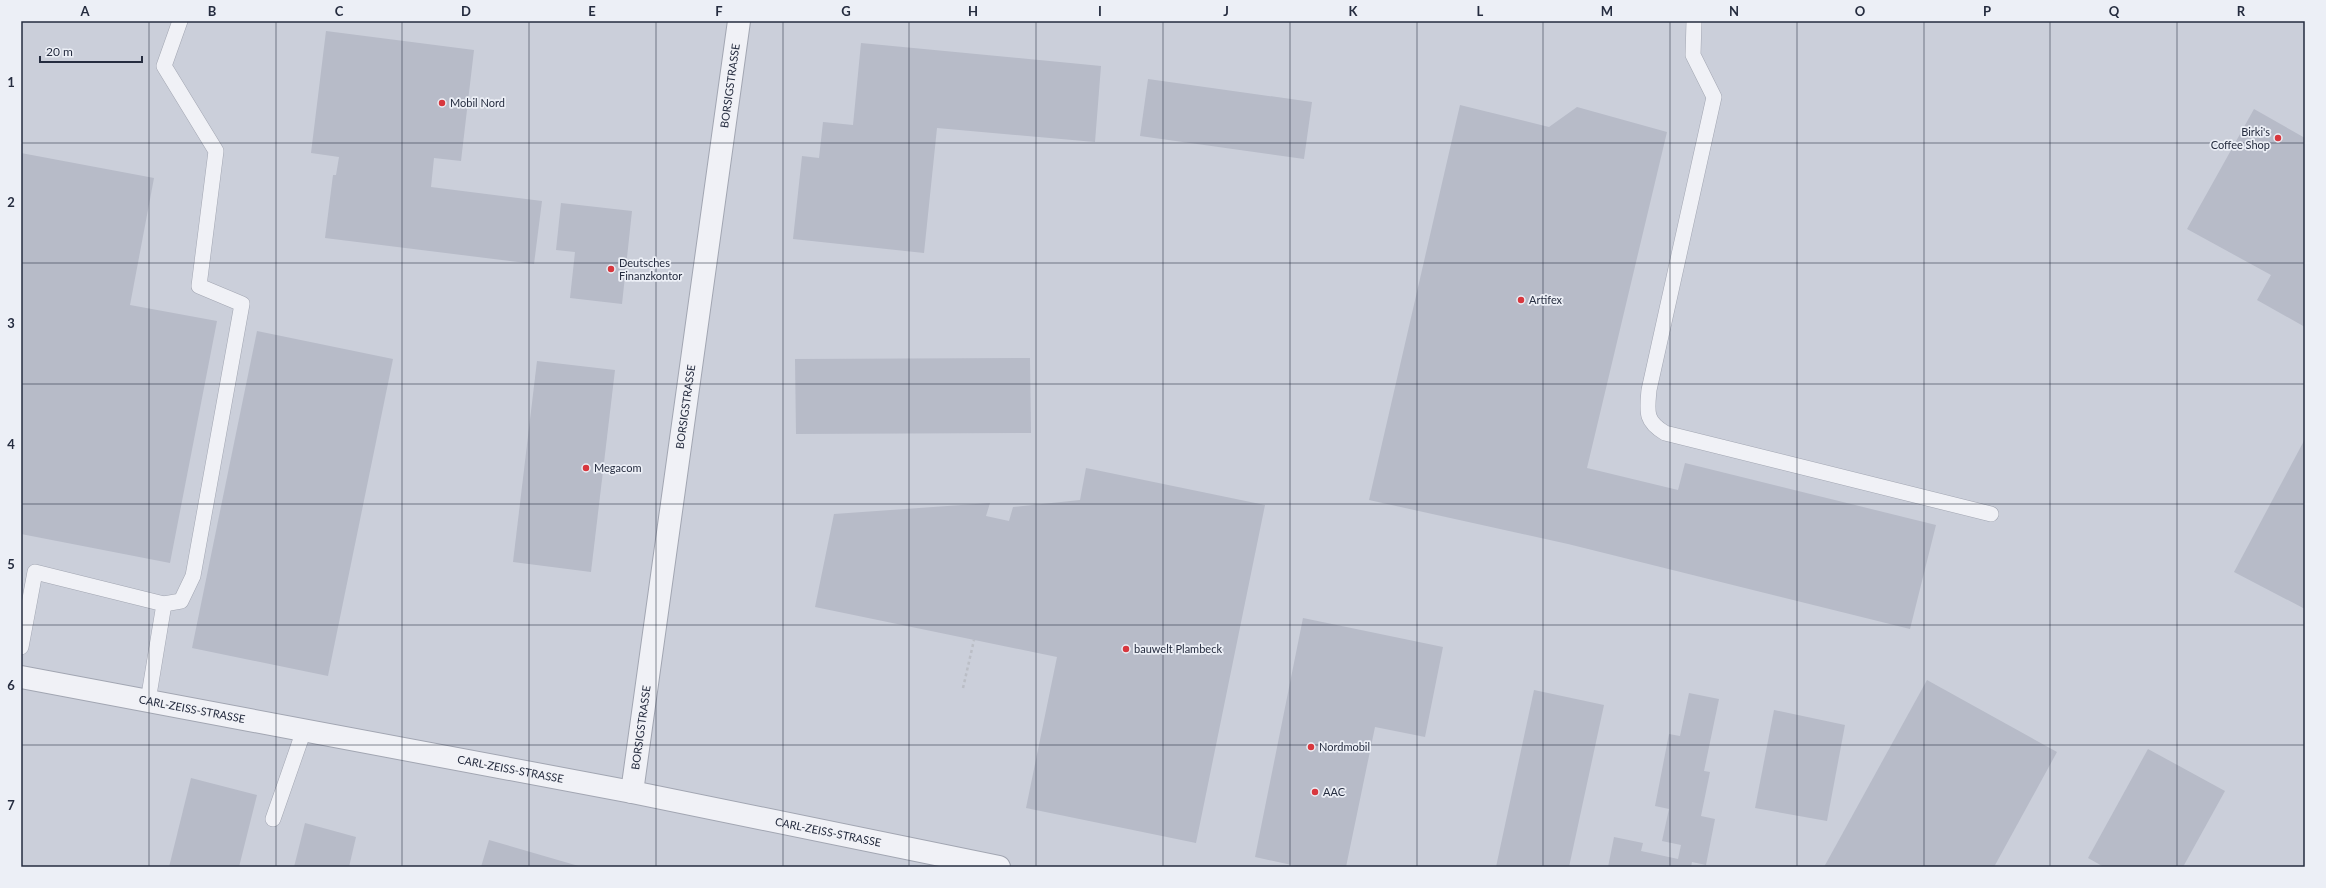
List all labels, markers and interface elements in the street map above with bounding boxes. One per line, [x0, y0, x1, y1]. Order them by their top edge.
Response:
text: A [79, 3, 90, 19]
text: B [208, 3, 217, 19]
text: C [335, 3, 344, 19]
text: D [461, 3, 471, 19]
text: E [588, 3, 596, 19]
text: F [715, 3, 723, 19]
text: G [841, 3, 851, 19]
text: H [968, 3, 978, 19]
text: I [1098, 3, 1102, 19]
text: J [1223, 3, 1229, 19]
text: K [1349, 3, 1359, 19]
text: L [1477, 3, 1484, 19]
text: M [1601, 3, 1613, 19]
text: N [1729, 3, 1739, 19]
text: O [1855, 3, 1866, 19]
text: P [1983, 3, 1991, 19]
text: Q [2109, 3, 2120, 19]
text: R [2237, 3, 2246, 19]
scale bar [40, 38, 142, 64]
street label: BORSIGSTRASSE [717, 43, 742, 129]
text: 20 m [46, 44, 73, 59]
text: 1 [7, 74, 15, 90]
place label: Mobil Nord [450, 96, 505, 109]
marker: Mobil Nord [437, 98, 447, 108]
place label: Birki's Coffee Shop [2211, 125, 2270, 151]
marker: Birki's Coffee Shop [2273, 133, 2283, 143]
text: 2 [7, 194, 15, 210]
place label: Deutsches Finanzkontor [619, 256, 682, 282]
marker: Deutsches Finanzkontor [606, 264, 616, 274]
place label: Artifex [1529, 293, 1563, 306]
marker: Artifex [1516, 295, 1526, 305]
text: 3 [7, 315, 15, 331]
street label: BORSIGSTRASSE [673, 364, 697, 450]
text: 4 [7, 436, 15, 452]
place label: Megacom [594, 461, 641, 474]
marker: Megacom [581, 463, 591, 473]
text: 5 [7, 556, 15, 572]
place label: bauwelt Plambeck [1134, 642, 1222, 655]
marker: bauwelt Plambeck [1121, 644, 1131, 654]
text: 6 [7, 677, 15, 693]
street label: BORSIGSTRASSE [628, 685, 653, 771]
street label: CARL-ZEISS-STRASSE [138, 692, 246, 725]
place label: Nordmobil [1319, 740, 1370, 753]
marker: Nordmobil [1306, 742, 1316, 752]
street label: CARL-ZEISS-STRASSE [456, 752, 565, 785]
place label: AAC [1323, 785, 1346, 798]
marker: AAC [1310, 787, 1320, 797]
text: 7 [7, 797, 15, 813]
street label: CARL-ZEISS-STRASSE [774, 814, 882, 849]

